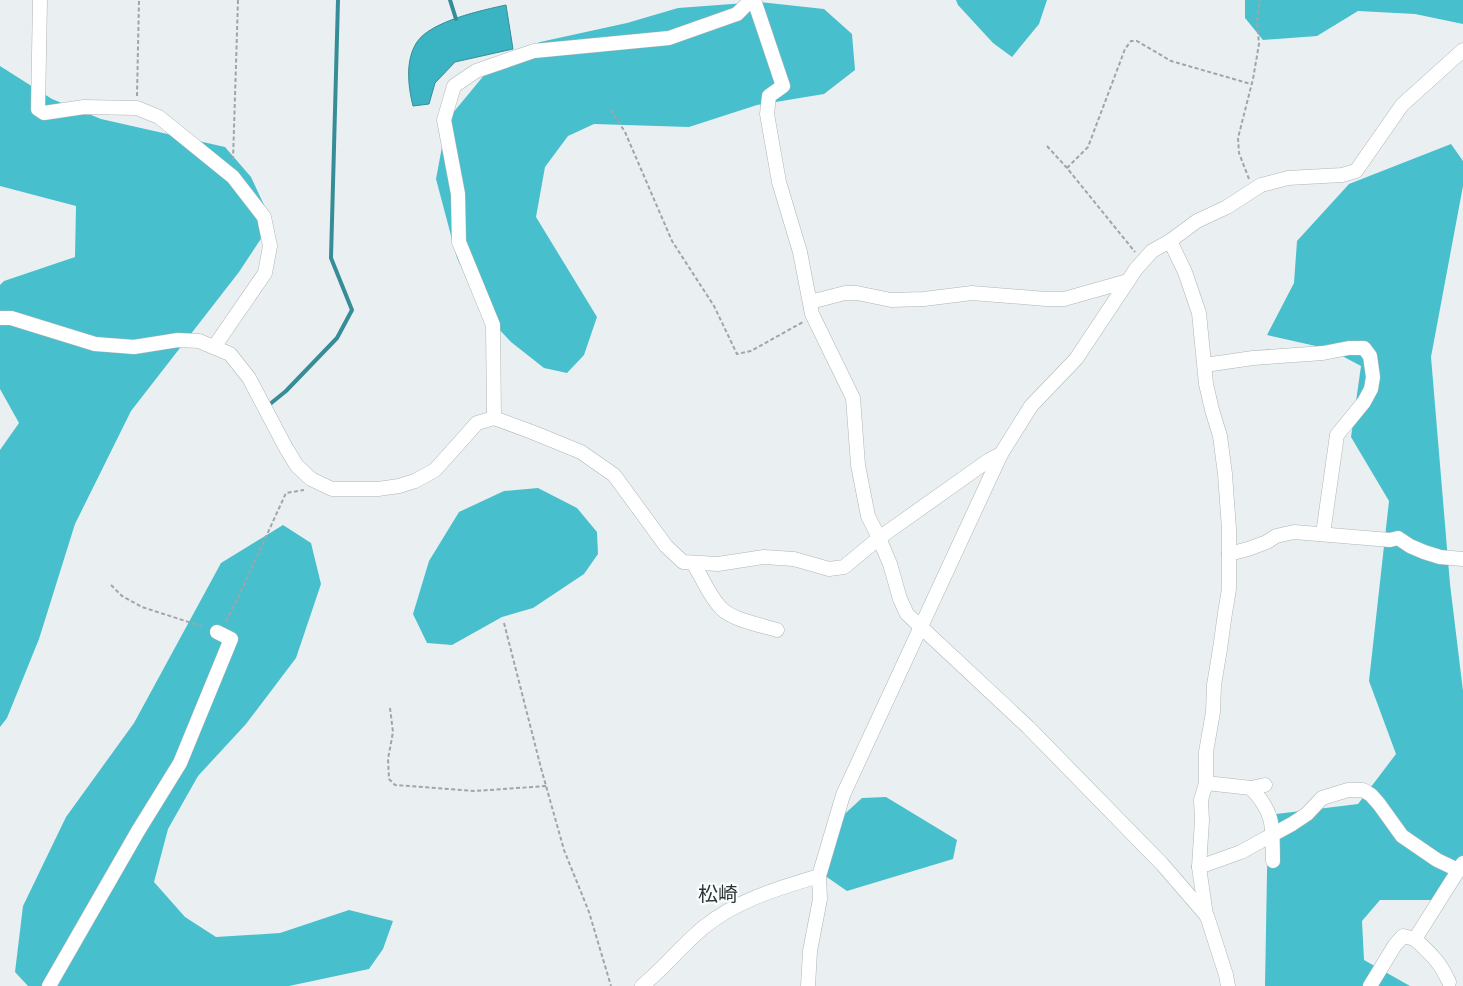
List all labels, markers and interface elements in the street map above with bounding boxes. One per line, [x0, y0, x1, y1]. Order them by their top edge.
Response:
district label: 松崎 [698, 882, 738, 906]

